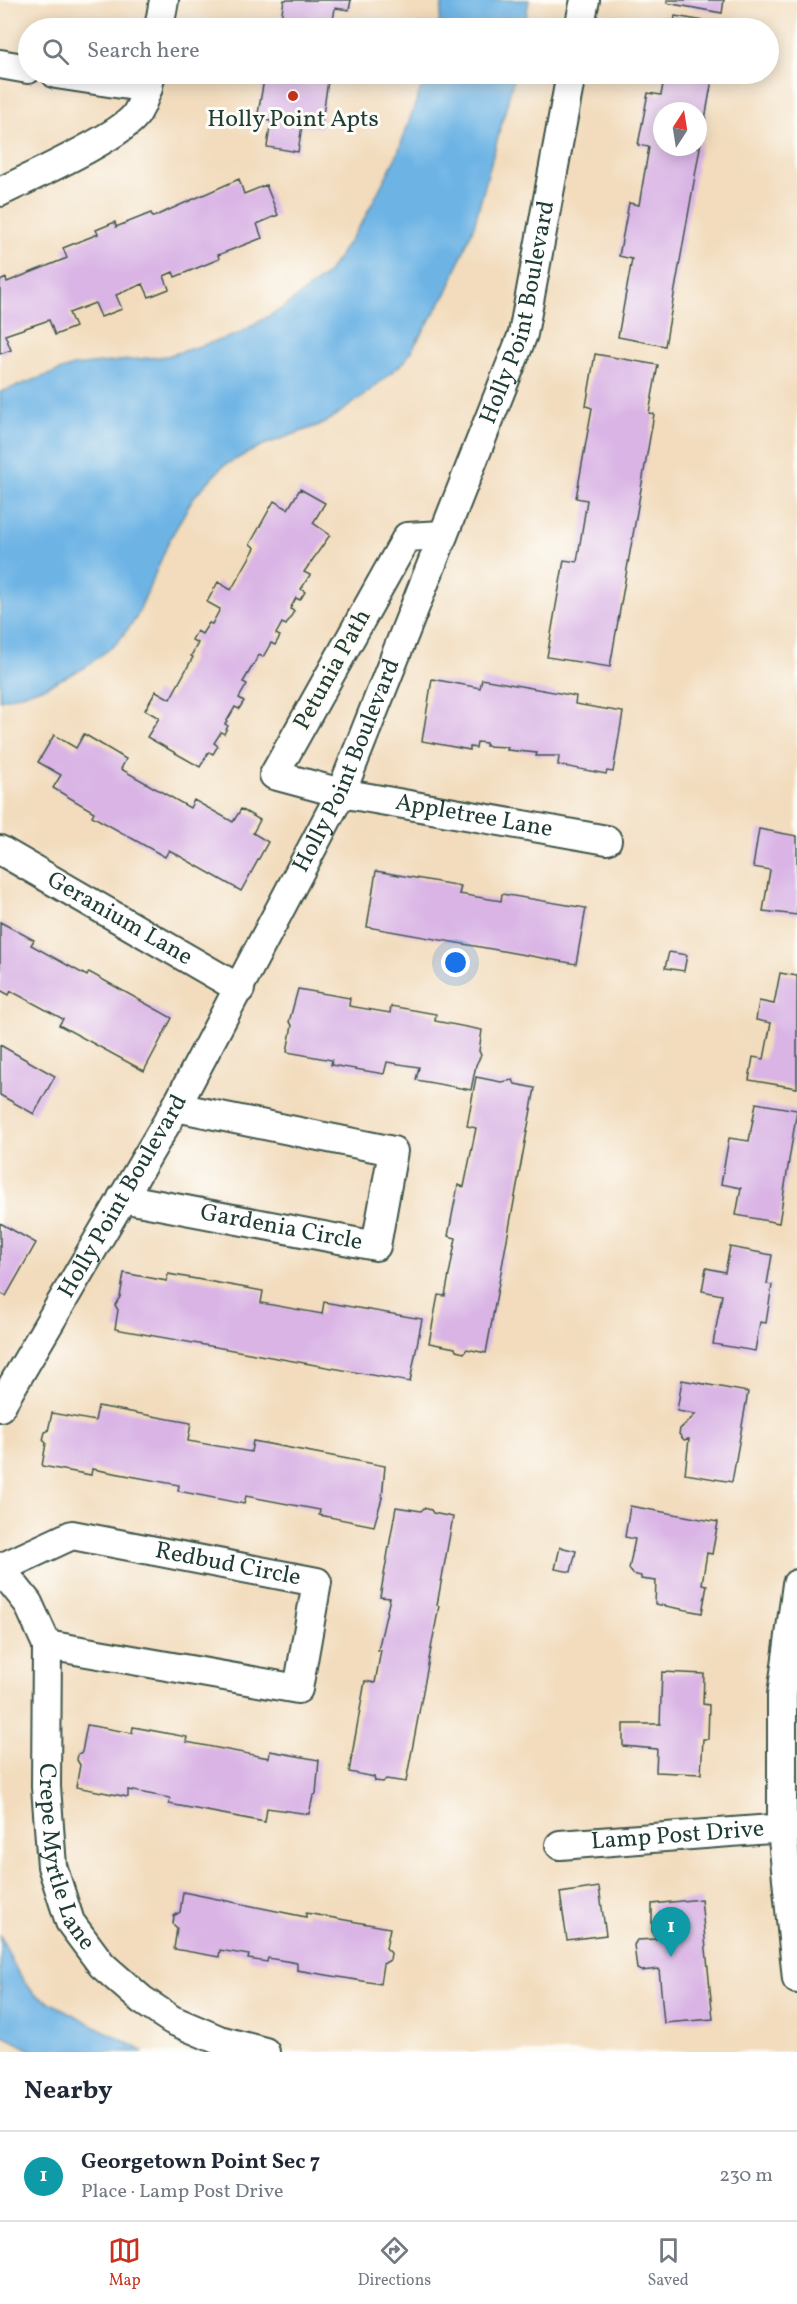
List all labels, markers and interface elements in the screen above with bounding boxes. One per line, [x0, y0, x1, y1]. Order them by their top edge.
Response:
search box [18, 18, 779, 84]
icon: search [39, 35, 72, 68]
text: Search here [87, 36, 200, 67]
marker: Holly Point Apts [286, 89, 300, 103]
north arrow [653, 102, 707, 156]
place label: Holly Point Apts [207, 103, 379, 137]
street label: Holly Point Boulevard [472, 198, 564, 429]
street label: Petunia Path [286, 603, 380, 737]
street label: Holly Point Boulevard [285, 654, 409, 879]
street label: Appletree Lane [393, 786, 555, 847]
street label: Geranium Lane [40, 864, 199, 975]
your location [441, 948, 470, 977]
street label: Holly Point Boulevard [50, 1089, 196, 1305]
street label: Gardenia Circle [197, 1196, 365, 1260]
street label: Redbud Circle [152, 1534, 304, 1596]
street label: Crepe Myrtle Lane [29, 1763, 103, 1958]
street label: Lamp Post Drive [590, 1813, 766, 1860]
pin: 1 [652, 1908, 690, 1957]
text: Nearby [24, 2073, 113, 2109]
text: Georgetown Point Sec 7 [81, 2147, 320, 2178]
text: 1 [39, 2162, 48, 2190]
text: 230 m [719, 2162, 773, 2190]
text: Place · Lamp Post Drive [81, 2178, 284, 2206]
tab: Map [108, 2234, 141, 2292]
tab: Directions [358, 2234, 431, 2292]
tab: Saved [648, 2234, 689, 2292]

